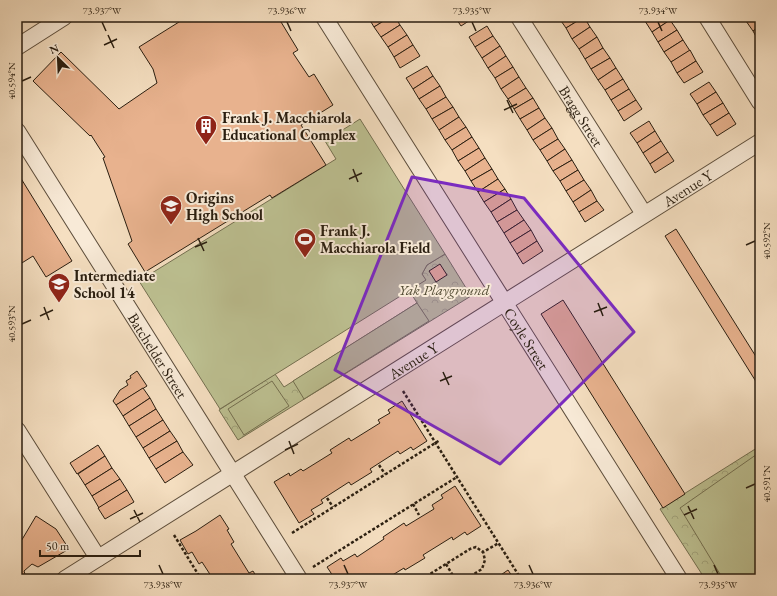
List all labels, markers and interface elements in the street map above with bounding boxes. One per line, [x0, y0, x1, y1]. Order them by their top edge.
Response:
text: 73.937°W [83, 4, 122, 17]
text: 73.936°W [268, 4, 307, 17]
text: 73.935°W [453, 4, 492, 17]
text: 73.934°W [639, 4, 678, 17]
north arrow [38, 38, 78, 78]
text: N [47, 41, 61, 57]
text: 40.594°N [5, 62, 18, 100]
street label: Bragg Street [555, 82, 608, 150]
place label: Frank J. Macchiarola Educational Complex [222, 108, 356, 144]
building icon: Frank J. Macchiarola Educational Complex [193, 113, 219, 146]
street label: Avenue Y [658, 164, 717, 211]
place label: Origins High School [186, 188, 264, 224]
school or university icon: Origins High School [158, 193, 184, 226]
place label: Frank J. Macchiarola Field [320, 221, 431, 257]
text: 40.592°N [760, 222, 773, 260]
sports icon: Frank J. Macchiarola Field [292, 226, 318, 259]
place label: Intermediate School 14 [74, 266, 155, 302]
school or university icon: Intermediate School 14 [46, 271, 72, 304]
park label: Yak Playground [399, 280, 490, 299]
street label: Coyle Street [500, 304, 554, 373]
text: 40.593°N [5, 305, 18, 343]
street label: Batchelder Street [124, 309, 192, 402]
street label: Avenue Y [384, 337, 442, 383]
text: 40.591°N [760, 465, 773, 503]
scale bar [40, 532, 140, 558]
text: 50 m [46, 538, 70, 554]
text: 73.938°W [144, 578, 183, 591]
text: 73.937°W [329, 578, 368, 591]
text: 73.936°W [514, 578, 553, 591]
text: 73.935°W [699, 578, 738, 591]

